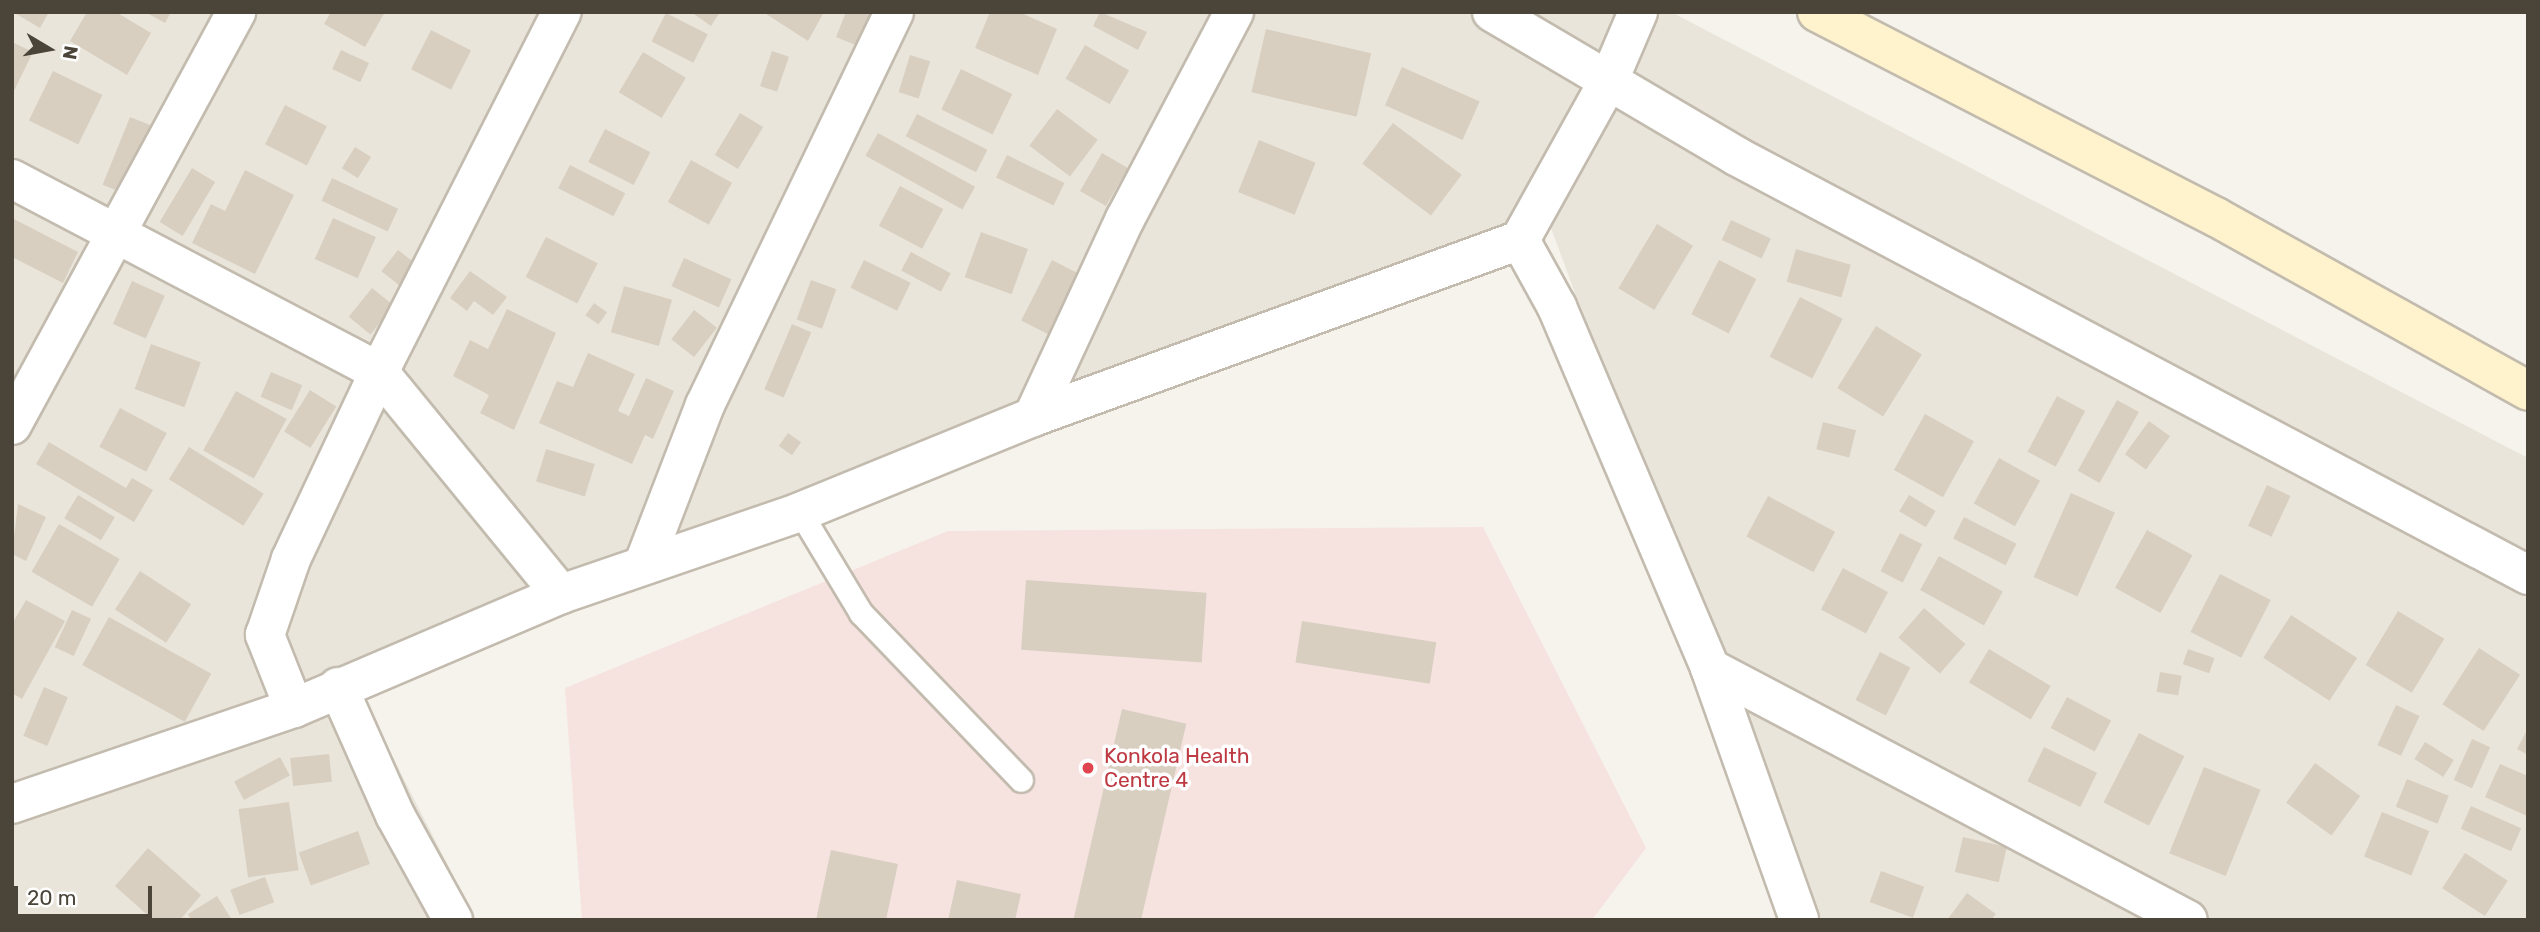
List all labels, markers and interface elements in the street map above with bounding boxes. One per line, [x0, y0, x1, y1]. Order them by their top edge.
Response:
north arrow [14, 14, 84, 84]
text: N [58, 44, 83, 61]
place label: Konkola Health Centre 4 [1104, 743, 1249, 793]
marker: Konkola Health Centre 4 [1078, 758, 1098, 778]
scale bar [18, 872, 156, 916]
text: 20 m [27, 885, 76, 910]

